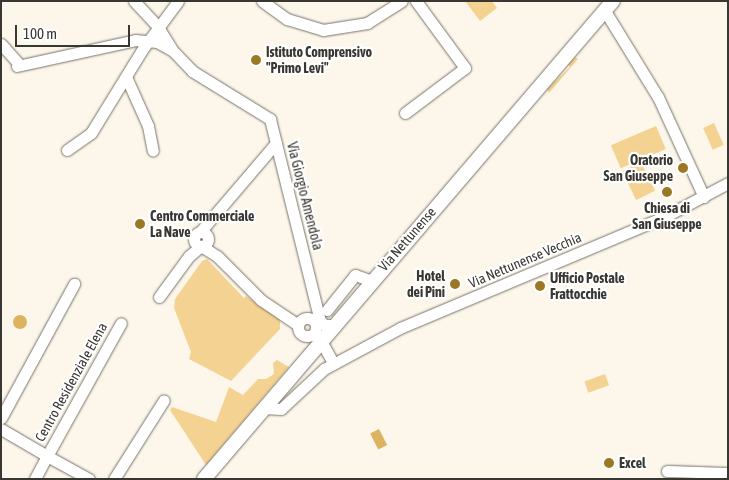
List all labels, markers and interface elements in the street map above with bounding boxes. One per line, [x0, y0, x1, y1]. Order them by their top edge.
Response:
scale bar [18, 15, 132, 47]
text: 100 m [23, 25, 57, 42]
place label: Istituto Comprensivo "Primo Levi" [266, 44, 372, 76]
marker: Istituto Comprensivo "Primo Levi" [250, 54, 262, 66]
street label: Via Giorgio Amendola [283, 140, 327, 252]
place label: Oratorio San Giuseppe [604, 152, 673, 184]
marker: Oratorio San Giuseppe [677, 162, 689, 174]
marker: Chiesa di San Giuseppe [661, 186, 673, 198]
place label: Chiesa di San Giuseppe [632, 200, 702, 232]
street label: Via Nettunense [375, 204, 439, 274]
place label: Centro Commerciale La Nave [150, 208, 254, 240]
marker: Centro Commerciale La Nave [134, 218, 146, 230]
street label: Via Nettunense Vecchia [466, 229, 584, 291]
place label: Hotel dei Pini [407, 268, 445, 300]
place label: Ufficio Postale Frattocchie [550, 270, 625, 302]
marker: Hotel dei Pini [449, 278, 461, 290]
marker: Ufficio Postale Frattocchie [534, 280, 546, 292]
street label: Centro Residenziale Elena [31, 320, 111, 444]
place label: Excel [619, 455, 646, 471]
marker: Excel [603, 457, 615, 469]

